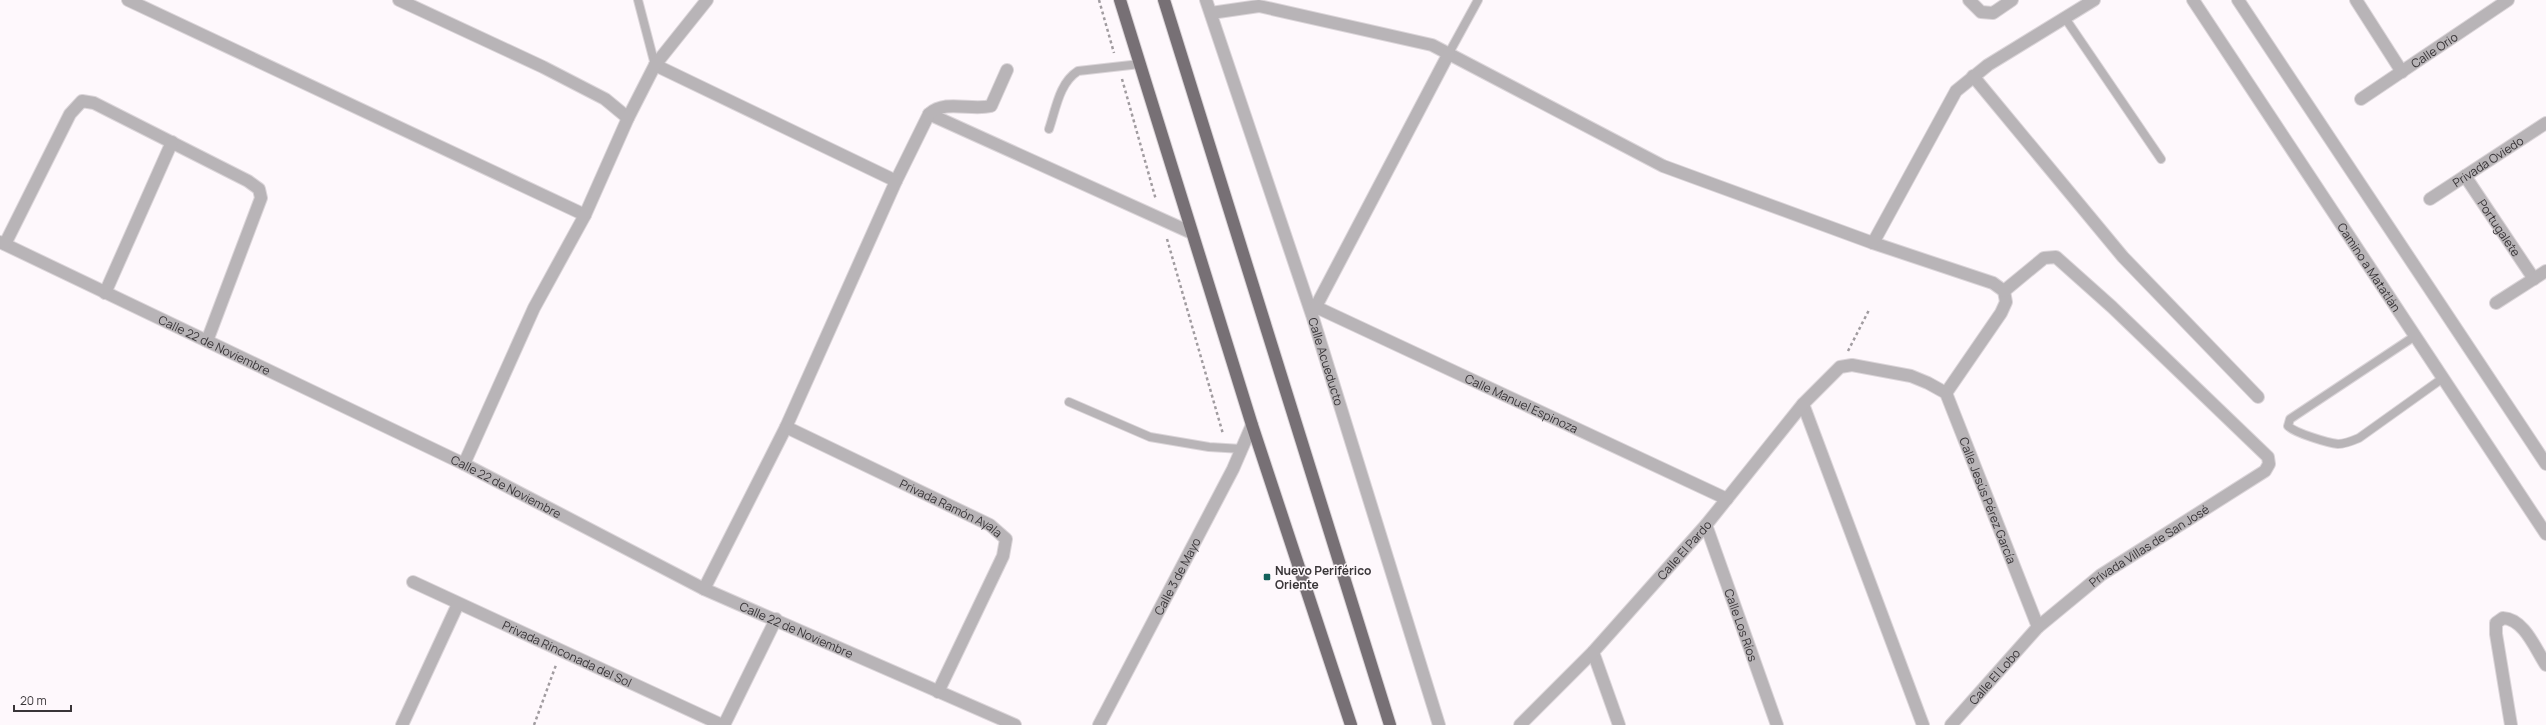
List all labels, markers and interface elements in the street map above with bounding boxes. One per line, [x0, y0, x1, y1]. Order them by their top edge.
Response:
street label: Calle Orio [2407, 28, 2461, 72]
street label: Privada Oviedo [2449, 132, 2527, 191]
street label: Portugalete [2474, 195, 2525, 260]
street label: Camino a Matatlán [2334, 219, 2405, 315]
street label: Calle 22 de Noviembre [156, 311, 274, 379]
street label: Calle Acueducto [1305, 315, 1348, 408]
street label: Calle Manuel Espinoza [1462, 369, 1581, 437]
street label: Calle Jesús Pérez García [1956, 434, 2021, 566]
street label: Calle 22 de Noviembre [448, 450, 564, 522]
street label: Privada Ramón Ayala [897, 474, 1006, 541]
street label: Privada Villas de San José [2085, 500, 2212, 590]
street label: Calle El Pardo [1653, 517, 1715, 583]
street label: Calle 3 de Mayo [1150, 534, 1204, 618]
place label: Nuevo Periférico Oriente [1275, 562, 1371, 593]
marker: Nuevo Periférico Oriente [1262, 572, 1272, 582]
street label: Calle Los Ríos [1721, 586, 1762, 664]
street label: Calle 22 de Noviembre [737, 597, 856, 662]
street label: Privada Rinconada del Sol [500, 616, 635, 691]
street label: Calle El Lobo [1965, 645, 2024, 708]
scale bar [14, 687, 71, 713]
text: 20 m [20, 692, 47, 709]

